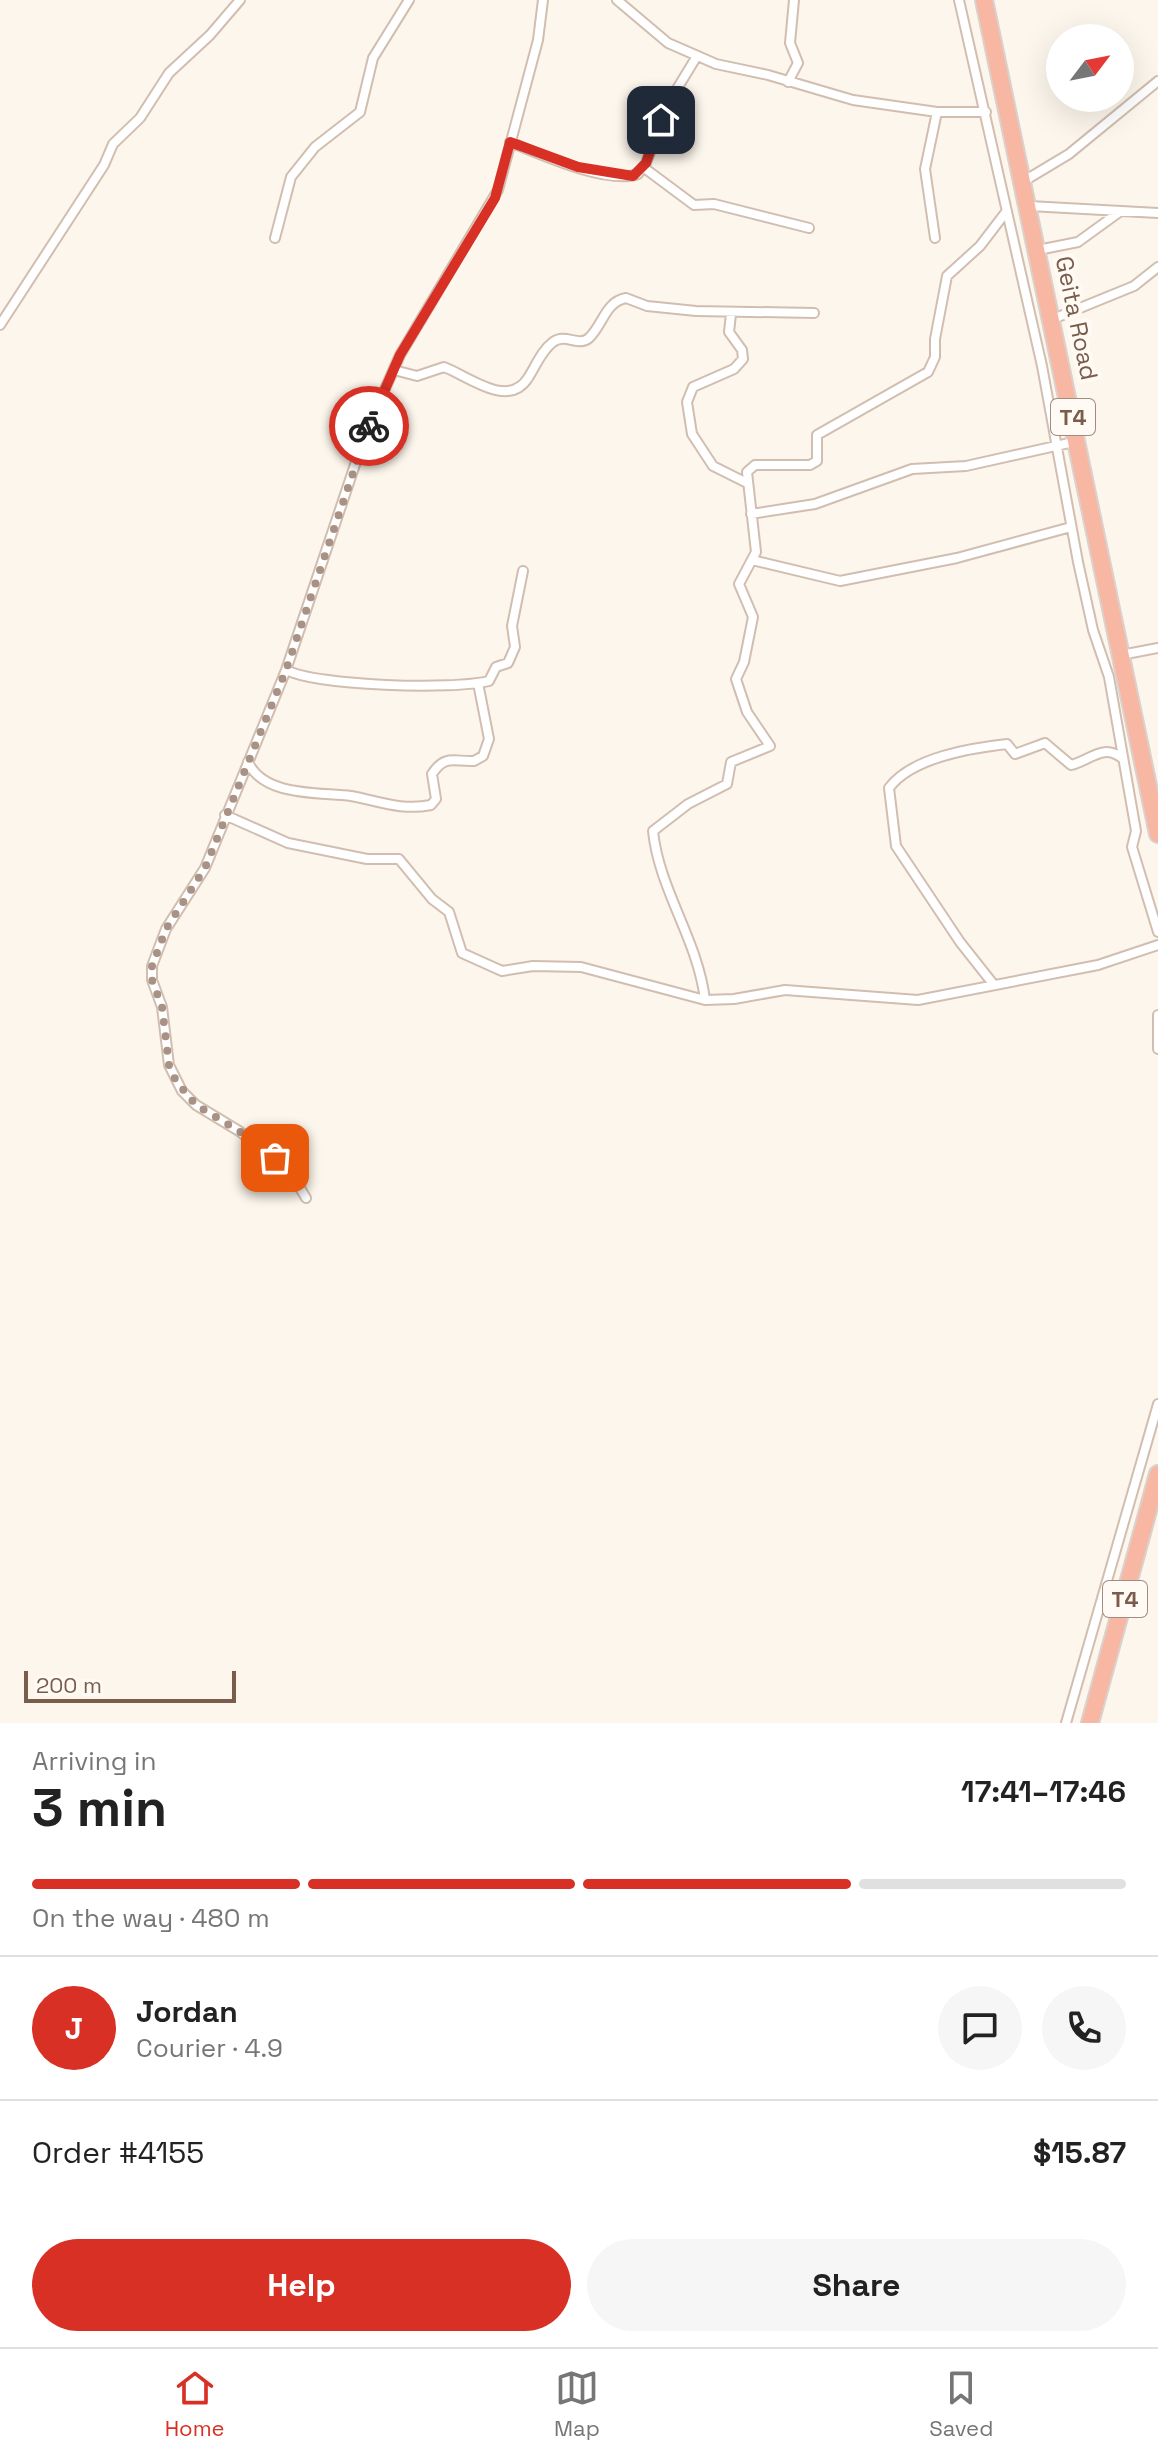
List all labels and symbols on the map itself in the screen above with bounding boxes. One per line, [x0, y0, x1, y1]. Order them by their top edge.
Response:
north arrow [1046, 24, 1134, 112]
pin [627, 86, 695, 154]
street label: Geita Road [1049, 253, 1105, 383]
courier [329, 386, 409, 466]
road number: T4 [1051, 399, 1095, 435]
pin [241, 1124, 309, 1192]
road number: T4 [1103, 1581, 1147, 1617]
scale bar [24, 1667, 236, 1703]

